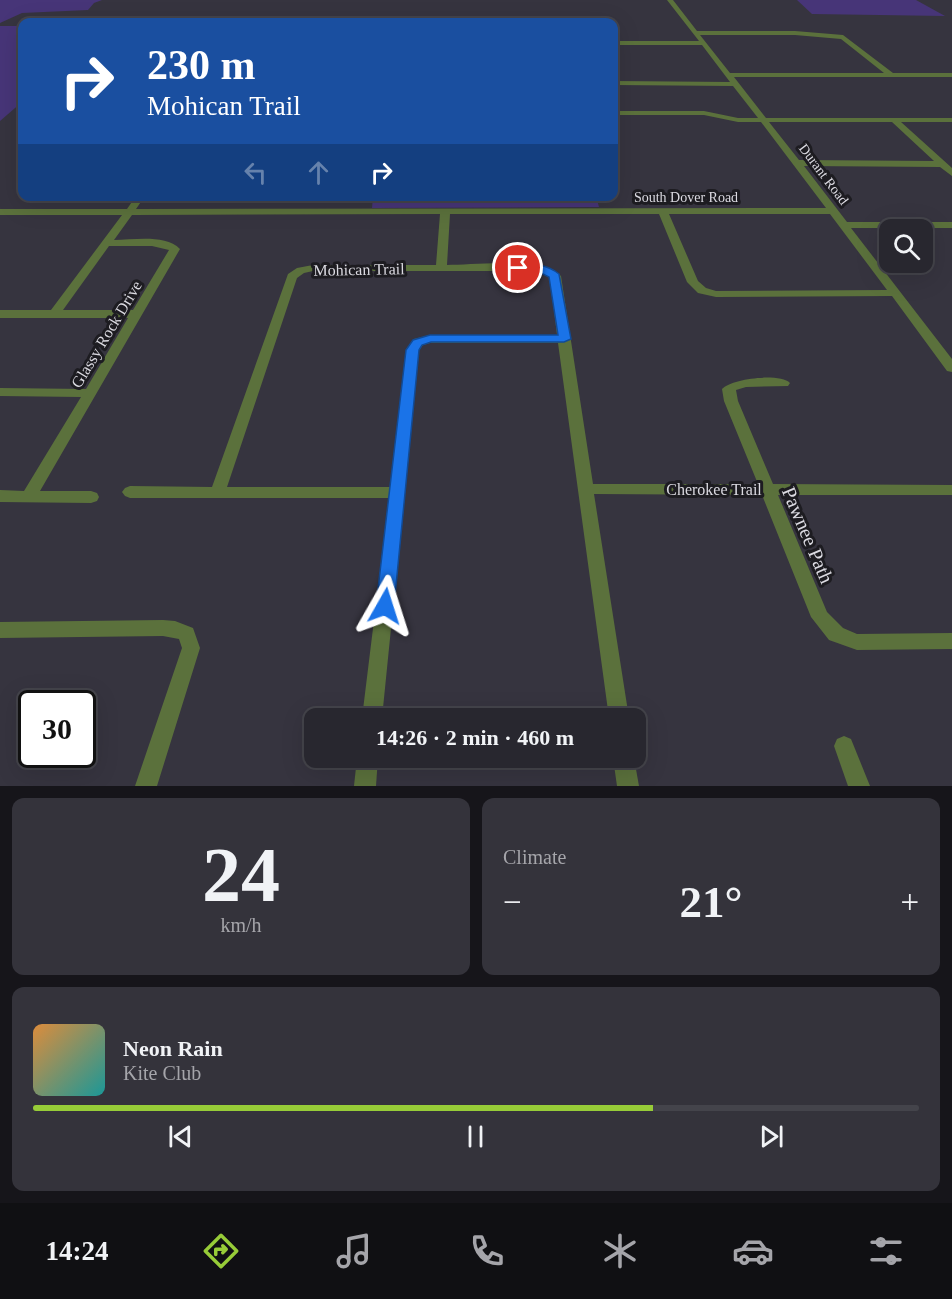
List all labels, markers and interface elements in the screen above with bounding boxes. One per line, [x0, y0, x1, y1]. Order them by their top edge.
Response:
icon: right [48, 42, 126, 120]
text: 230 m [147, 42, 256, 88]
text: Mohican Trail [147, 91, 301, 121]
street label: Durant Road [796, 141, 851, 208]
icon: left [239, 156, 272, 189]
icon: ahead [302, 156, 335, 189]
icon: right [365, 156, 398, 189]
street label: South Dover Road [634, 190, 738, 205]
map controls [879, 219, 933, 273]
button: search [879, 219, 933, 273]
pin [492, 242, 543, 293]
icon: arrive [501, 251, 534, 284]
street label: Mohican Trail [313, 260, 405, 279]
street label: Glassy Rock Drive [68, 278, 146, 391]
street label: Cherokee Trail [666, 481, 762, 498]
street label: Pawnee Path [778, 483, 838, 587]
position arrow [353, 574, 417, 638]
speed limit sign: 30 [18, 690, 96, 768]
text: 14:26 · 2 min · 460 m [376, 725, 574, 750]
text: 24 [202, 831, 280, 918]
text: Climate [503, 846, 566, 868]
text: 21° [680, 877, 743, 927]
text: − [503, 884, 522, 920]
text: + [900, 884, 919, 920]
text: km/h [220, 914, 262, 936]
text: Neon Rain [123, 1036, 223, 1061]
text: Kite Club [123, 1062, 201, 1084]
icon: previous [164, 1120, 197, 1153]
icon: pause [459, 1120, 492, 1153]
icon: next [755, 1120, 788, 1153]
icon: directions [200, 1230, 242, 1272]
icon: music [333, 1230, 375, 1272]
icon: phone [466, 1230, 508, 1272]
icon: climate [599, 1230, 641, 1272]
icon: car [732, 1230, 774, 1272]
icon: filters [865, 1230, 907, 1272]
text: 14:24 [46, 1236, 109, 1266]

